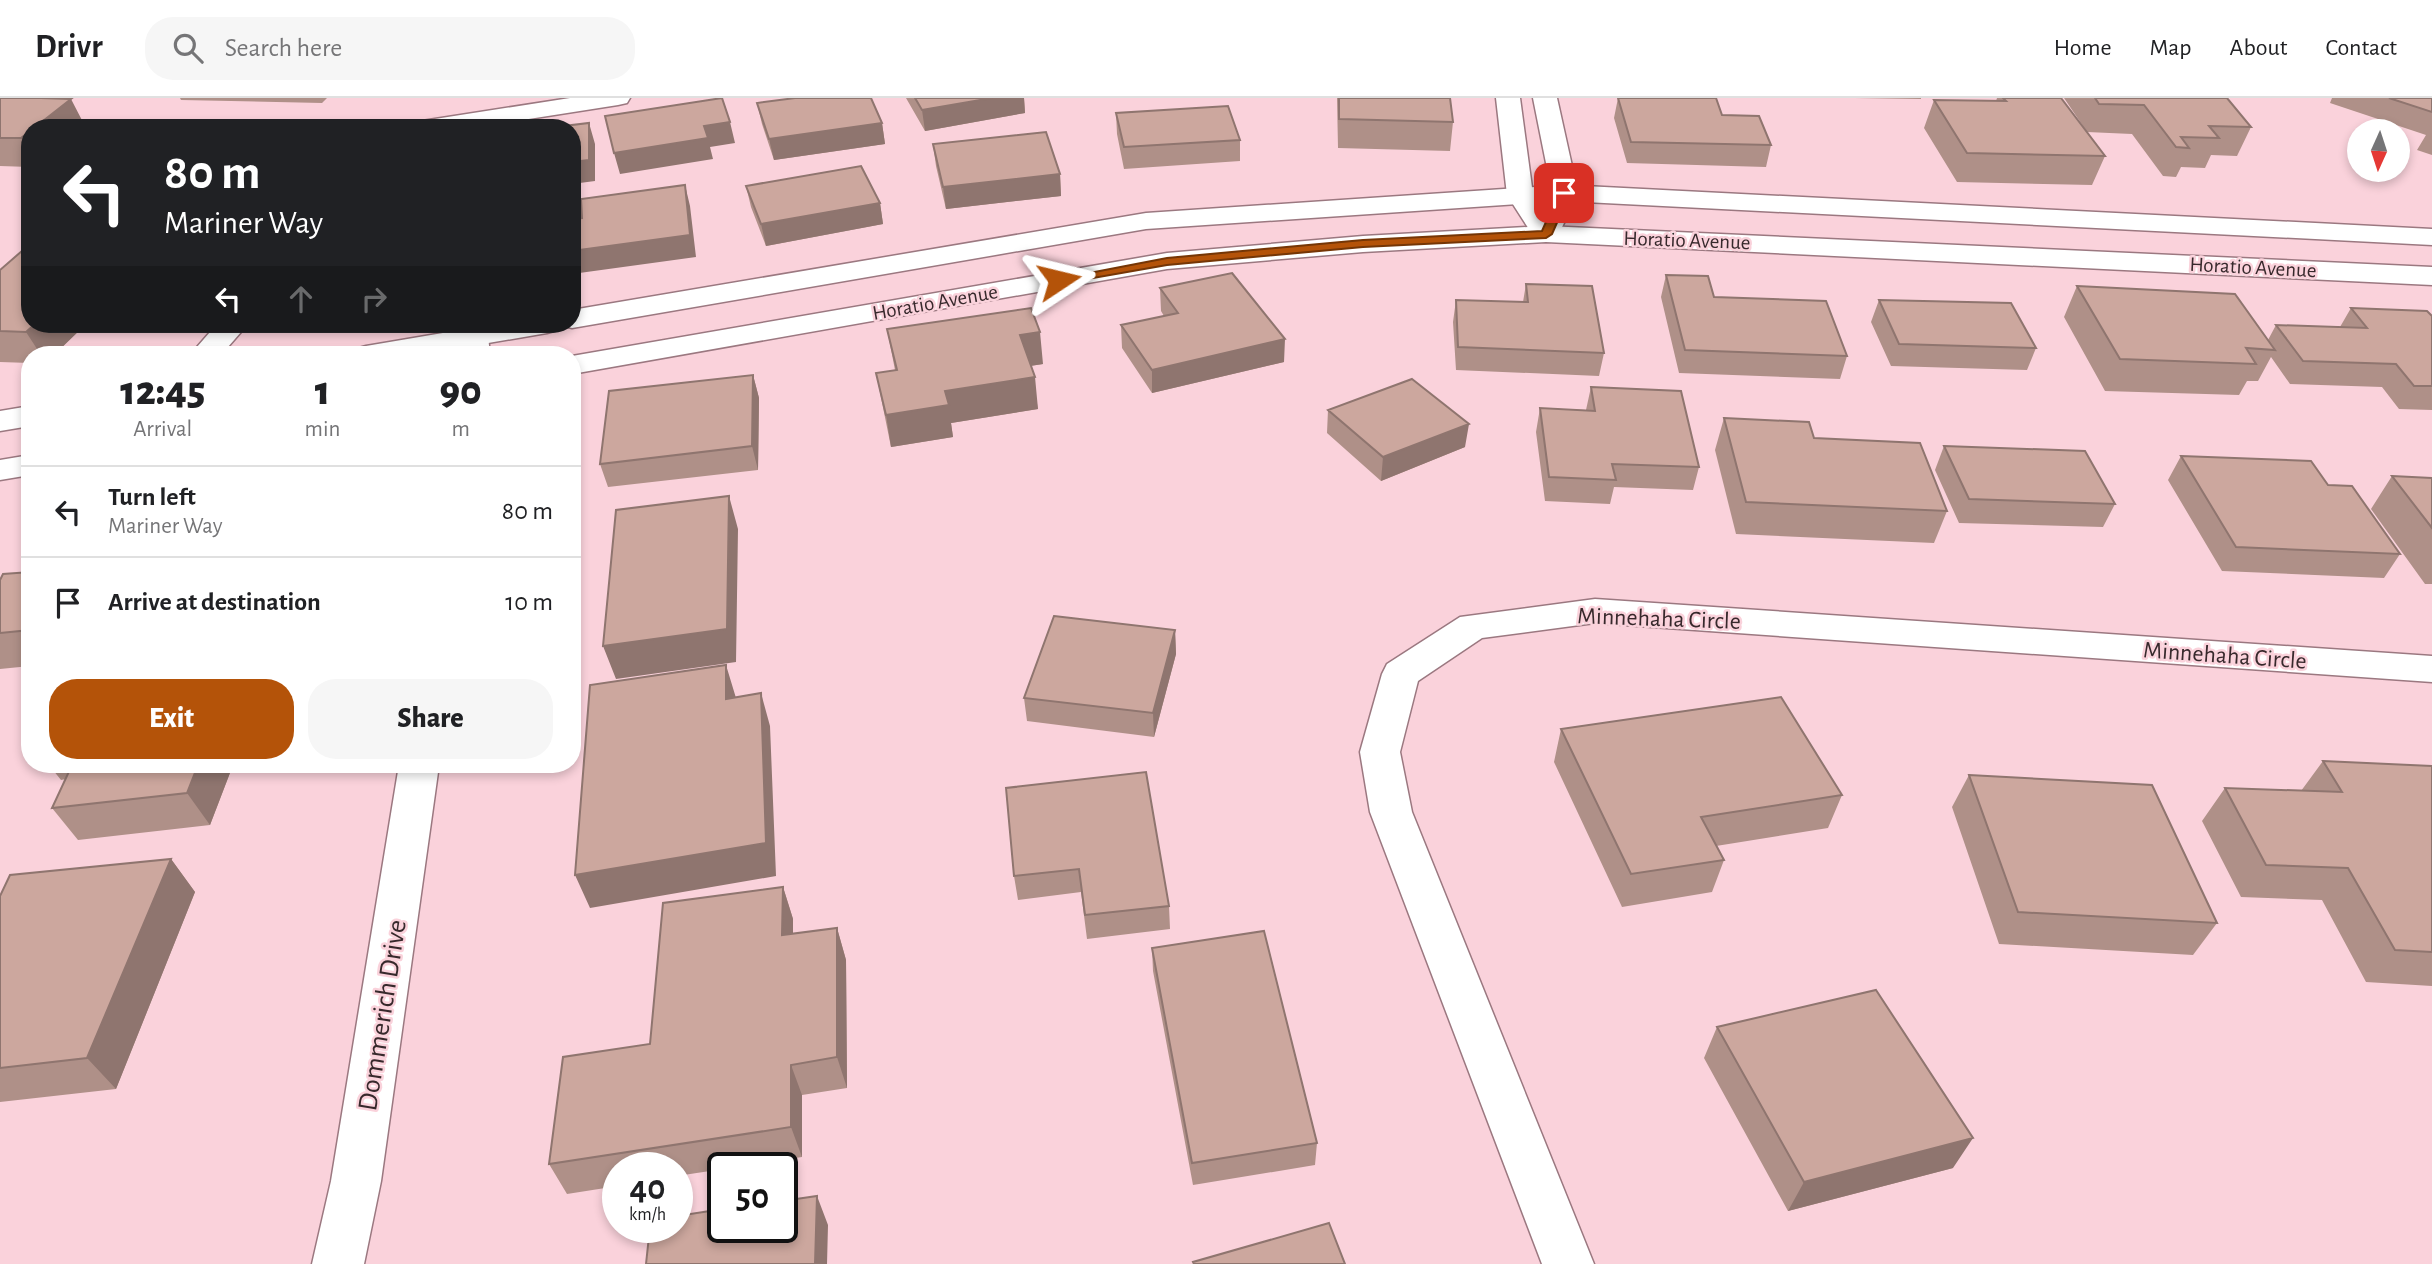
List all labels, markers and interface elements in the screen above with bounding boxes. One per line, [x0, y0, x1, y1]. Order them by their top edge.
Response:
search box [145, 17, 635, 80]
icon: search [169, 29, 207, 67]
text: Drivr [35, 31, 103, 64]
text: Search here [225, 35, 342, 61]
text: Home [2054, 36, 2112, 60]
text: Map [2150, 36, 2192, 60]
text: About [2230, 36, 2287, 60]
text: Contact [2325, 36, 2397, 60]
north arrow [2347, 119, 2410, 182]
map controls [2347, 119, 2410, 182]
icon: left [49, 147, 140, 238]
text: 80 m [164, 149, 261, 198]
pin [1534, 163, 1594, 223]
icon: arrive [1545, 174, 1583, 212]
text: Mariner Way [164, 207, 323, 239]
street label: Horatio Avenue [1623, 228, 1751, 253]
position arrow [1022, 243, 1096, 317]
street label: Horatio Avenue [2189, 254, 2317, 281]
icon: left [209, 280, 247, 318]
icon: ahead [282, 280, 320, 318]
icon: right [355, 280, 393, 318]
street label: Horatio Avenue [871, 281, 999, 324]
text: 12:45 [120, 370, 205, 412]
text: 1 [315, 370, 330, 412]
text: 90 [440, 370, 482, 412]
text: Arrival [133, 418, 192, 441]
text: min [304, 418, 340, 441]
text: m [451, 418, 470, 441]
text: Turn left [108, 484, 196, 510]
icon: left [49, 493, 87, 531]
text: 80 m [502, 498, 553, 524]
text: Mariner Way [108, 515, 222, 538]
icon: arrive [49, 584, 87, 622]
text: Arrive at destination [108, 589, 321, 615]
text: 10 m [505, 589, 553, 615]
street label: Minnehaha Circle [1577, 604, 1741, 634]
street label: Minnehaha Circle [2142, 638, 2307, 674]
button: Exit [49, 679, 294, 759]
button: Share [308, 679, 553, 759]
street label: Dommerich Drive [354, 918, 412, 1113]
speed limit sign: 50 [707, 1152, 798, 1243]
text: 40 [630, 1171, 665, 1206]
text: km/h [629, 1206, 666, 1224]

